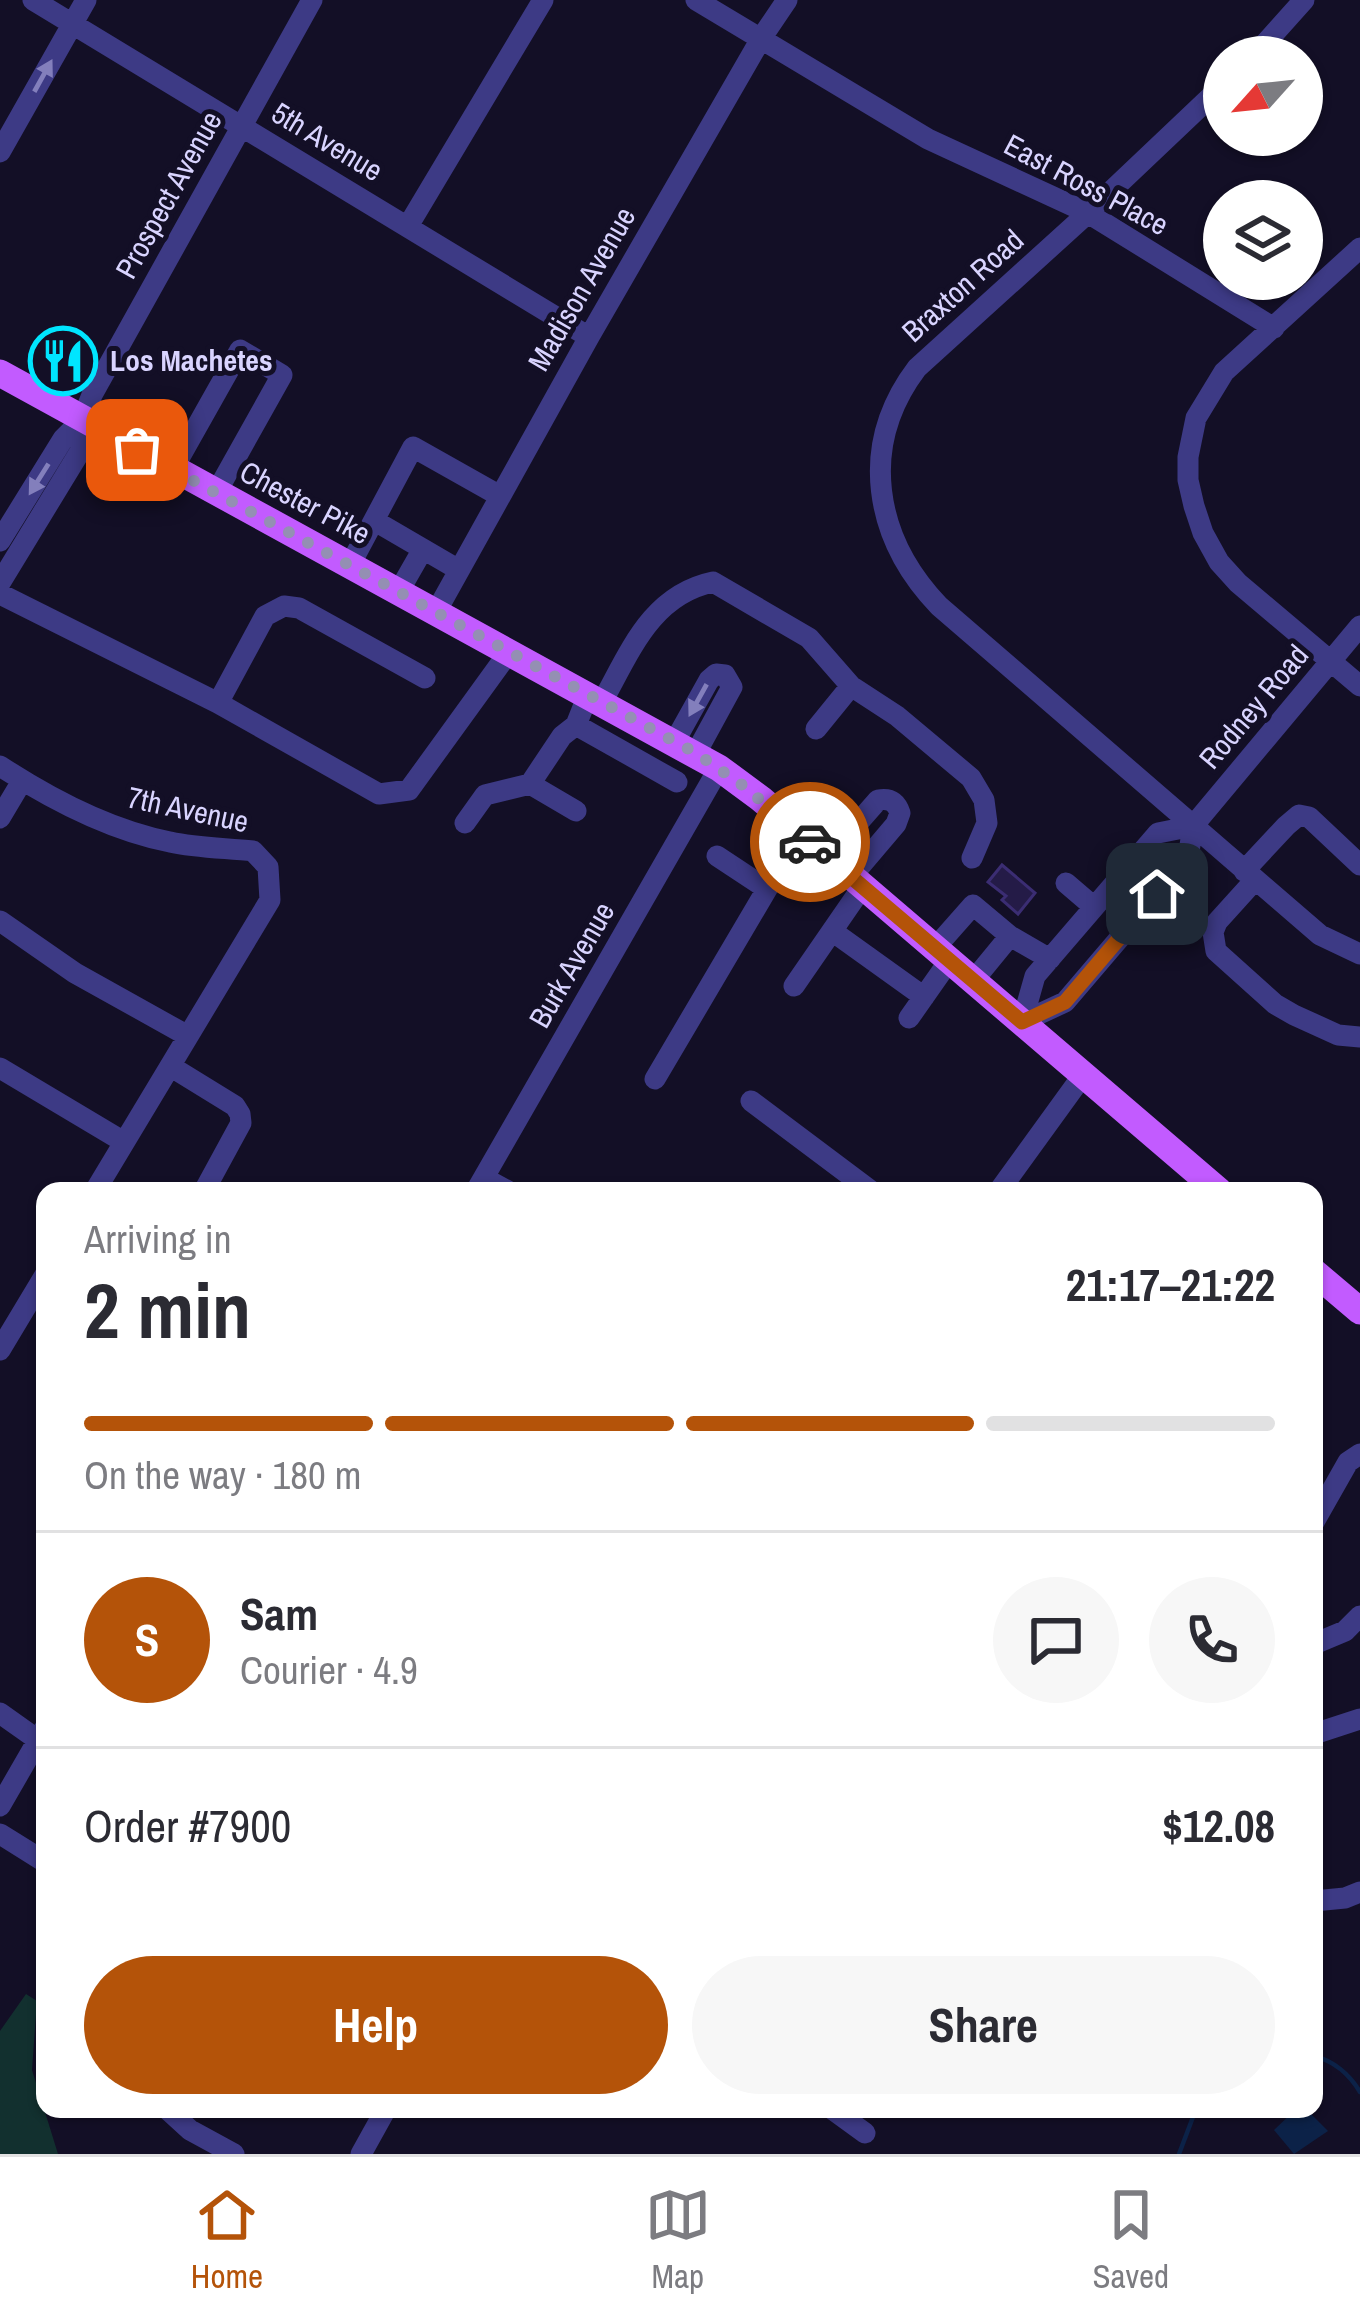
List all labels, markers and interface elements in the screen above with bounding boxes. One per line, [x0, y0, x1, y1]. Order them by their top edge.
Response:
north arrow [1203, 36, 1323, 156]
map controls [1203, 36, 1323, 300]
one-way arrow [32, 59, 53, 93]
street label: 5th Avenue [265, 92, 390, 190]
street label: Prospect Avenue [106, 104, 231, 285]
street label: East Ross Place [997, 124, 1176, 244]
button: layers [1203, 180, 1323, 300]
street label: Madison Avenue [518, 199, 644, 378]
street label: Braxton Road [893, 220, 1032, 350]
restaurant icon: Los Machetes [28, 326, 98, 396]
place label: Los Machetes [110, 340, 273, 380]
pin [86, 399, 188, 501]
icon: bag [104, 417, 170, 483]
street label: Chester Pike [233, 451, 378, 553]
one-way arrow [29, 462, 50, 496]
street label: Rodney Road [1190, 636, 1317, 777]
one-way arrow [688, 683, 709, 717]
street label: 7th Avenue [124, 777, 252, 841]
courier [750, 782, 870, 902]
icon: car [777, 809, 843, 875]
pin [1106, 843, 1208, 945]
icon: home [1124, 861, 1190, 927]
street label: Burk Avenue [519, 894, 623, 1035]
text: Arriving in [84, 1213, 232, 1265]
text: 21:17–21:22 [1066, 1254, 1275, 1315]
text: 2 min [84, 1257, 251, 1362]
text: On the way · 180 m [84, 1449, 361, 1501]
button: chat [993, 1577, 1119, 1703]
button: phone [1149, 1577, 1275, 1703]
text: Sam [240, 1583, 318, 1644]
text: S [135, 1609, 159, 1670]
text: Courier · 4.9 [240, 1644, 418, 1696]
text: Order #7900 [84, 1795, 291, 1856]
text: $12.08 [1162, 1795, 1275, 1856]
button: Help [84, 1956, 668, 2094]
button: Share [692, 1956, 1275, 2094]
tab: Home [191, 2182, 263, 2298]
tab: Map [645, 2182, 711, 2298]
tab: Saved [1092, 2182, 1169, 2298]

